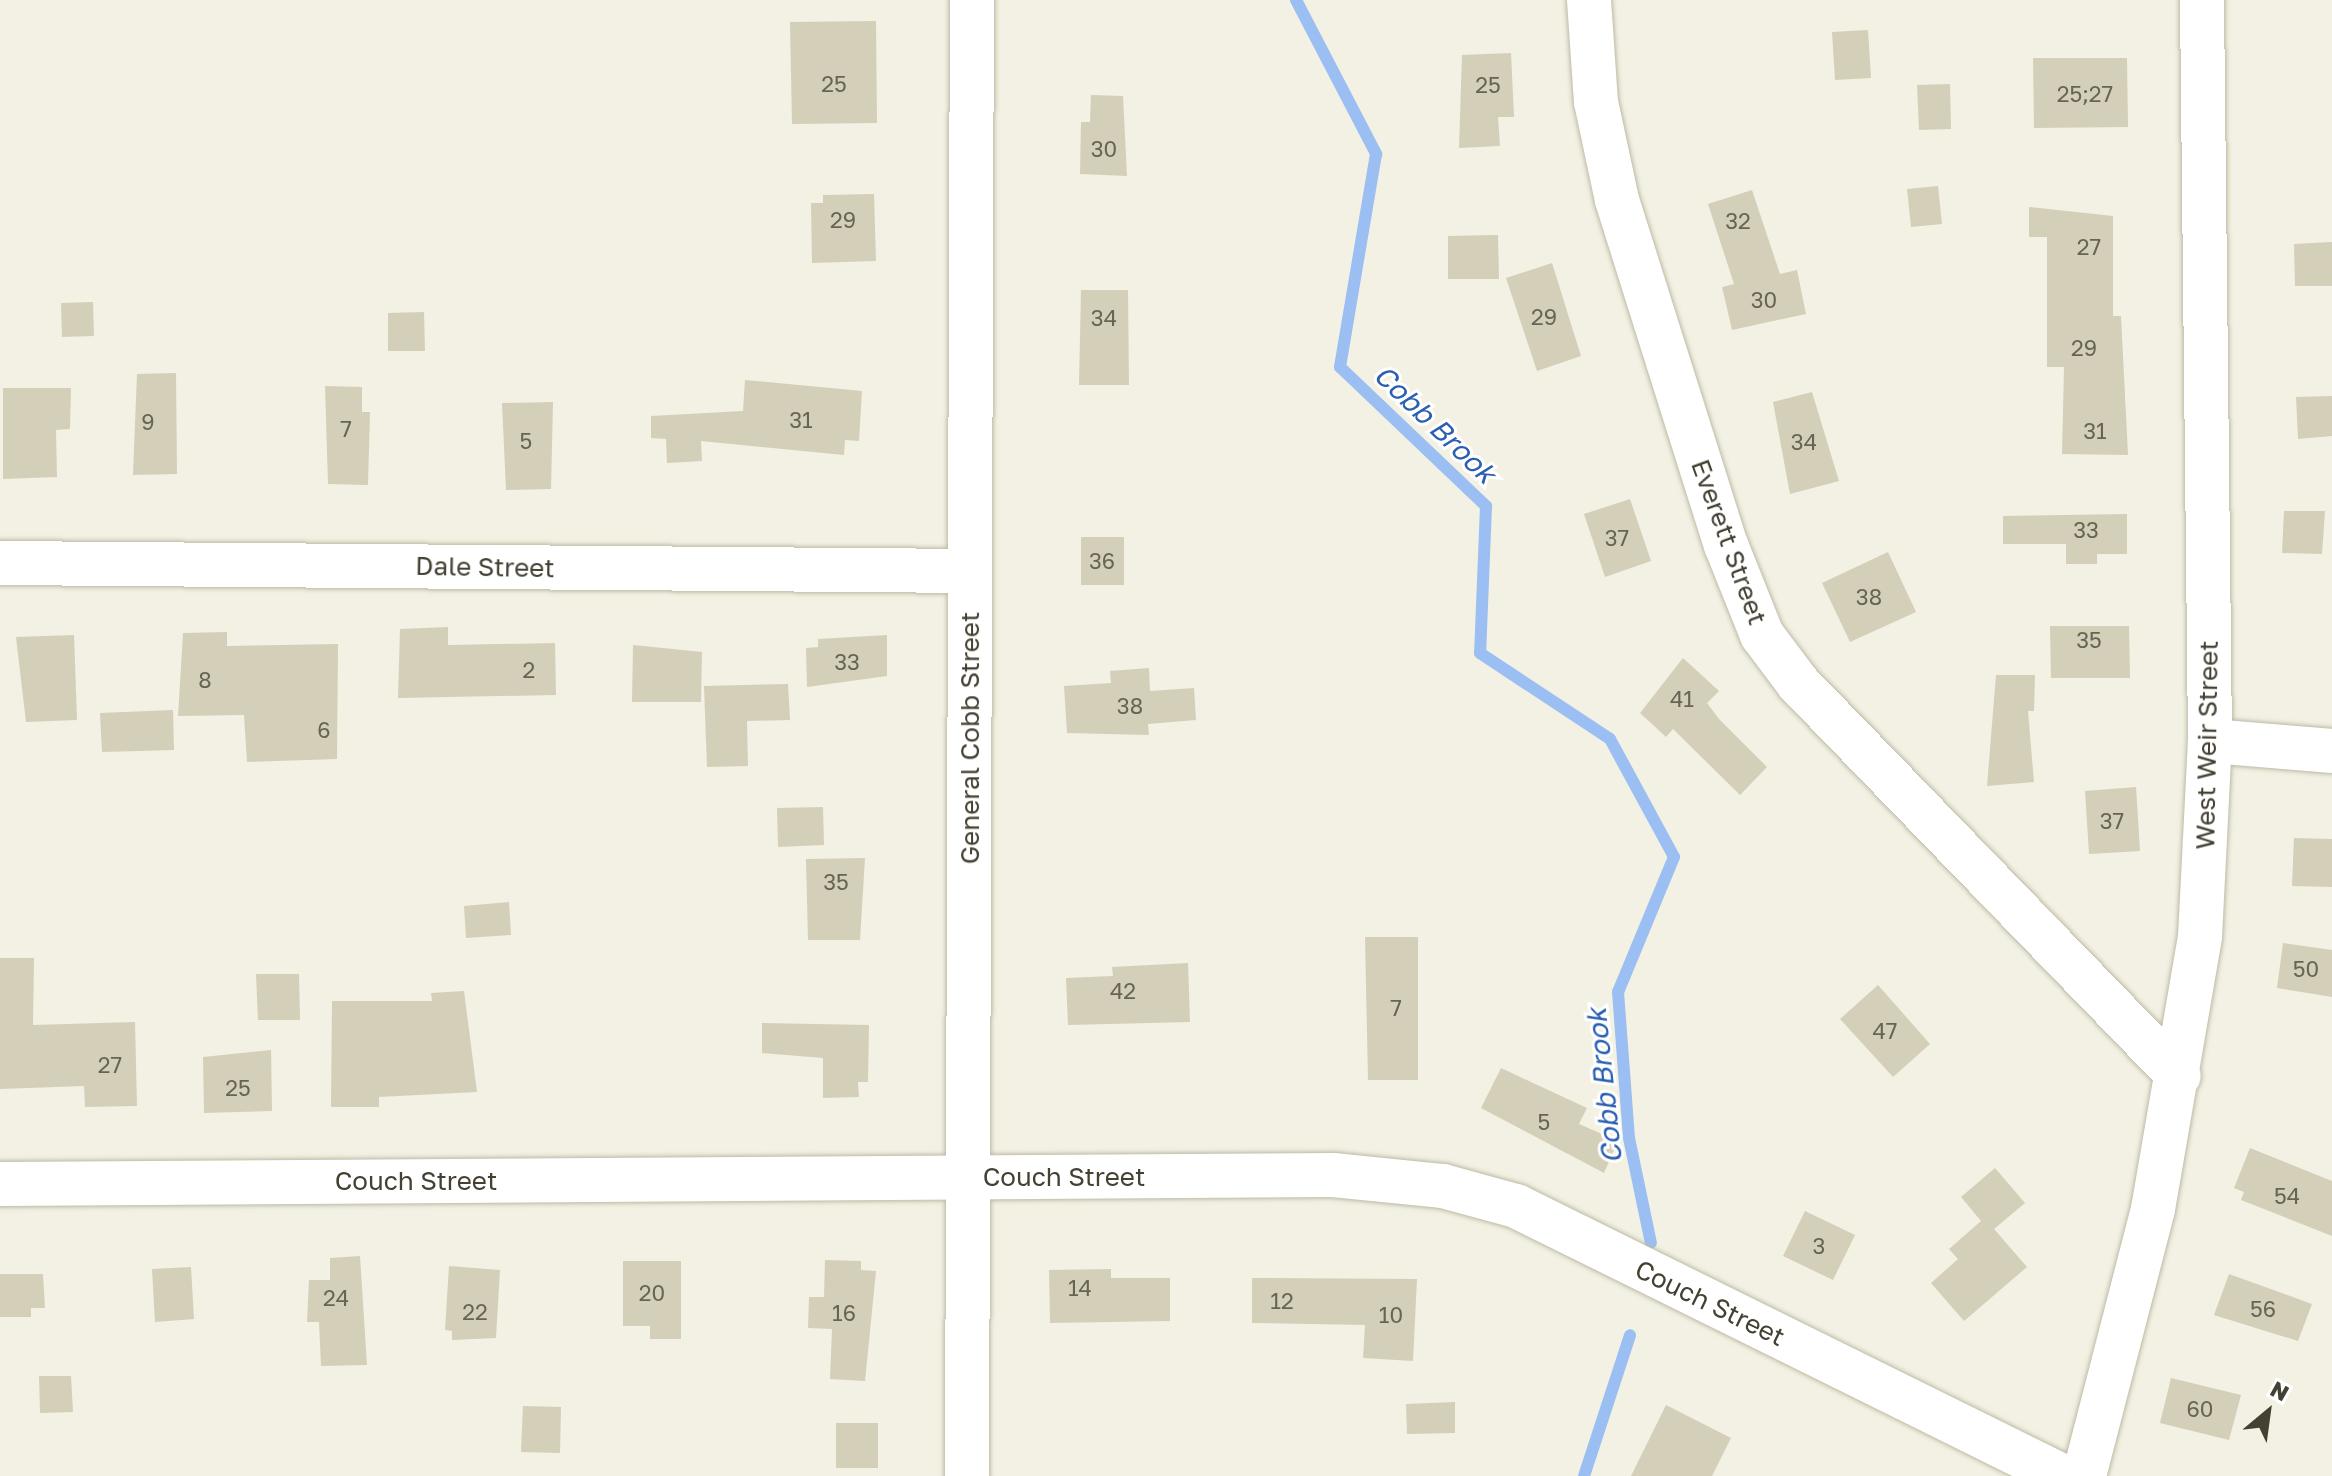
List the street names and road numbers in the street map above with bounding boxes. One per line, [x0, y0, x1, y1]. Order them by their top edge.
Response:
street label: Everett Street [1685, 455, 1773, 629]
street label: Dale Street [415, 550, 555, 584]
street label: General Cobb Street [954, 612, 986, 864]
street label: West Weir Street [2190, 640, 2224, 850]
street label: Couch Street [983, 1161, 1145, 1193]
street label: Couch Street [335, 1165, 497, 1197]
street label: Couch Street [1630, 1253, 1790, 1353]

